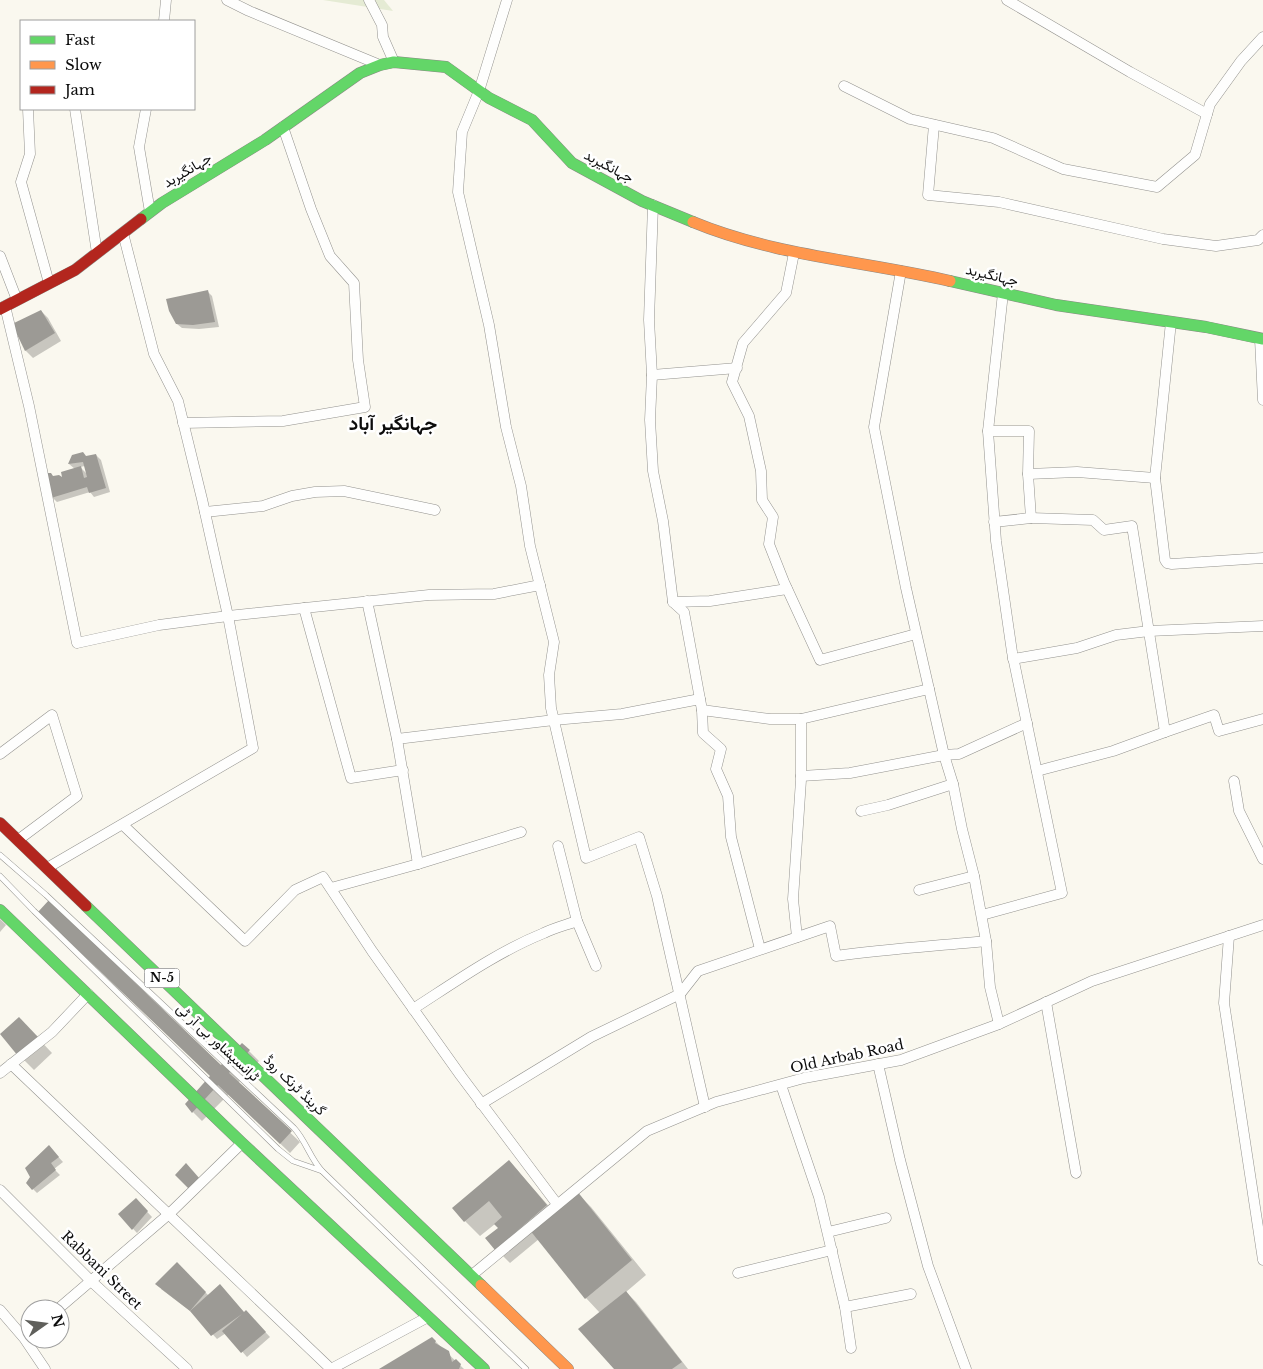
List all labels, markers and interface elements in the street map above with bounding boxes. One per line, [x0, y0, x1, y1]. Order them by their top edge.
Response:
legend [20, 20, 195, 110]
text: Fast [65, 30, 96, 49]
text: Slow [65, 55, 102, 74]
text: Jam [63, 80, 95, 99]
street label: جہانگیربد [581, 146, 637, 186]
street label: جہانگیربد [159, 149, 215, 191]
street label: جہانگیربد [964, 260, 1020, 290]
district label: جہانگیر آباد [349, 412, 437, 436]
road number: N-5 [144, 968, 180, 988]
street label: ٹرانسپشاور بی آر ٹی [172, 999, 263, 1086]
street label: Old Arbab Road [789, 1035, 906, 1077]
street label: گرینڈ ٹرنک روڈ [260, 1051, 330, 1119]
street label: Rabbani Street [58, 1227, 147, 1314]
north arrow [20, 1299, 70, 1349]
text: N [47, 1312, 68, 1329]

